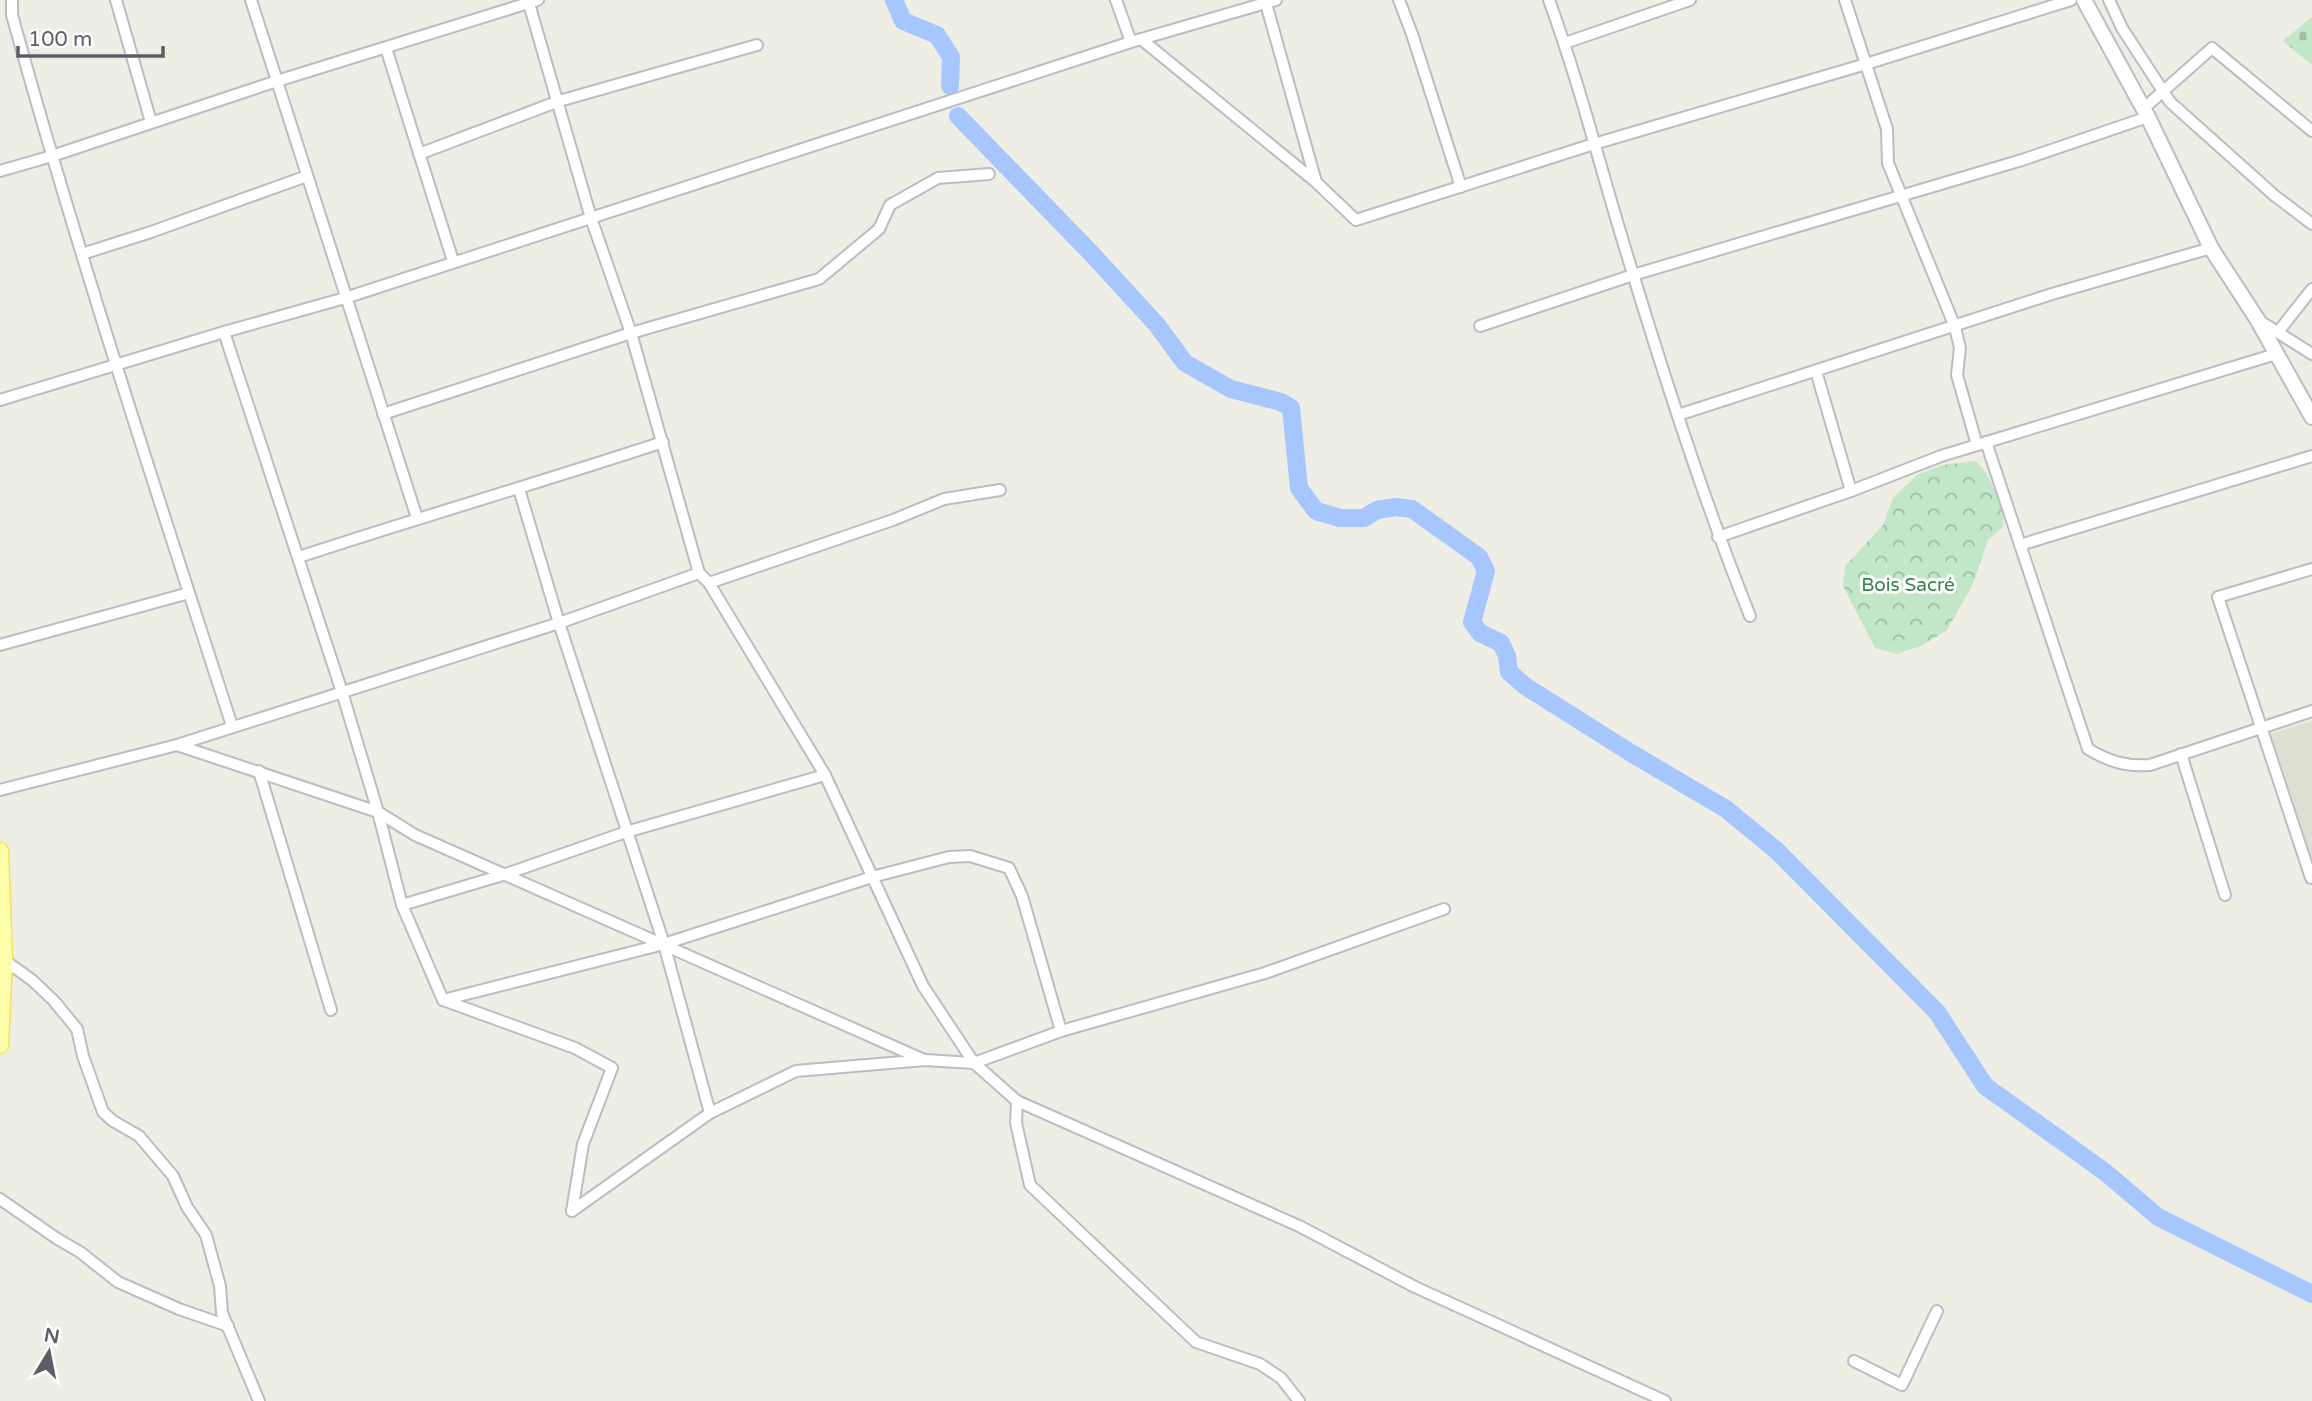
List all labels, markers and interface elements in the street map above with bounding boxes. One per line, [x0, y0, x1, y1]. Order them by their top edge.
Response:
scale bar [18, 14, 163, 58]
text: 100 m [28, 27, 92, 52]
park label: Bois Sacré [1861, 574, 1955, 596]
north arrow [14, 1317, 84, 1387]
text: N [42, 1324, 61, 1348]

